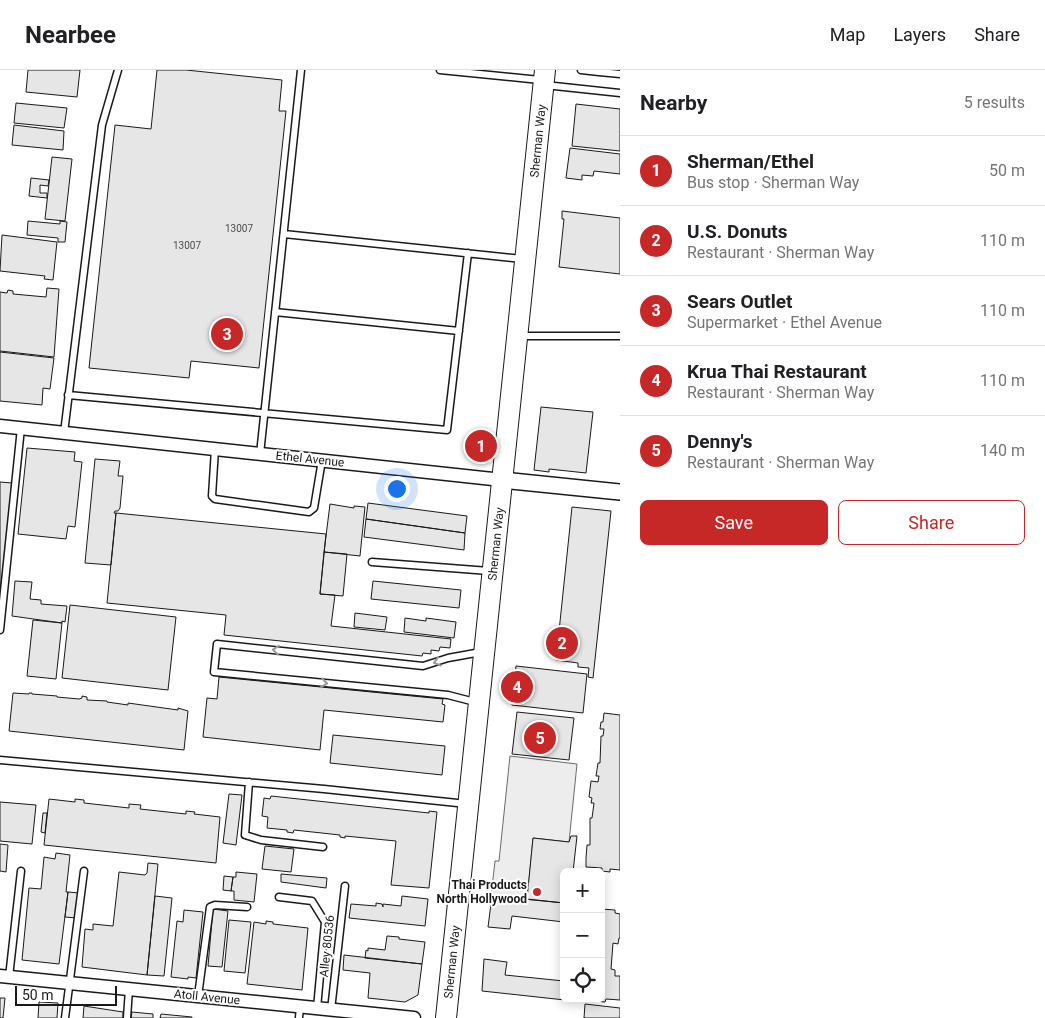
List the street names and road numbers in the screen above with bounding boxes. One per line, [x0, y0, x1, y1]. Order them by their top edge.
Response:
street label: Sherman Way [527, 103, 549, 178]
street label: Ethel Avenue [275, 448, 345, 470]
street label: Sherman Way [485, 506, 507, 581]
street label: Alley 80536 [317, 914, 337, 978]
street label: Sherman Way [441, 924, 463, 999]
street label: Atoll Avenue [173, 987, 241, 1007]

